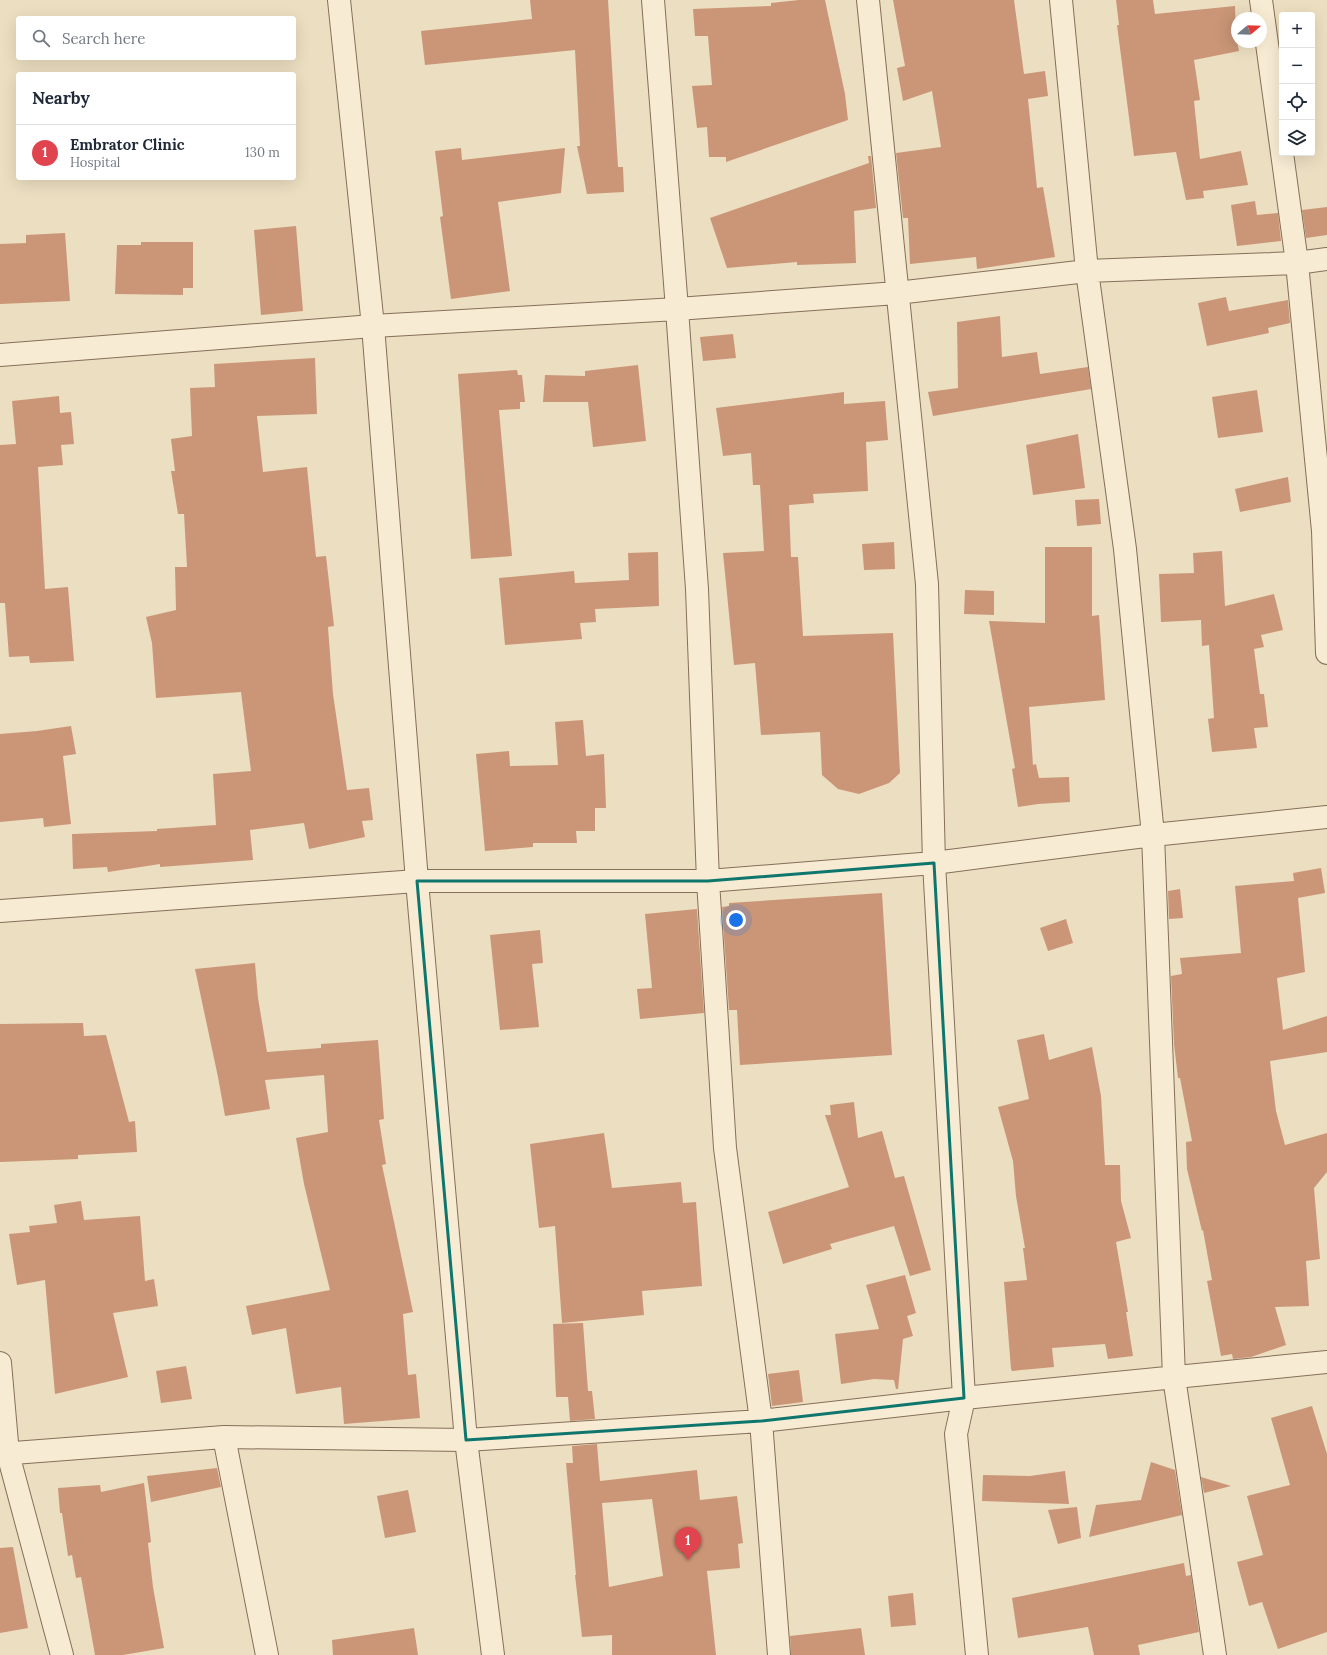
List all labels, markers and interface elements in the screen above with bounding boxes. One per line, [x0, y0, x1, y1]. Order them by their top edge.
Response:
north arrow [1231, 12, 1267, 48]
map controls [1279, 12, 1315, 156]
button: + [1279, 12, 1315, 48]
search box [16, 16, 296, 60]
icon: search [30, 27, 52, 49]
text: Search here [62, 29, 145, 48]
button: − [1279, 48, 1315, 84]
button: locate [1279, 84, 1315, 120]
text: Nearby [32, 87, 90, 109]
button: layers [1279, 120, 1315, 156]
text: Embrator Clinic [70, 135, 185, 154]
text: 1 [42, 144, 48, 161]
text: 130 m [245, 144, 280, 161]
text: Hospital [70, 154, 120, 171]
your location [726, 910, 746, 930]
pin: 1 [675, 1527, 701, 1560]

